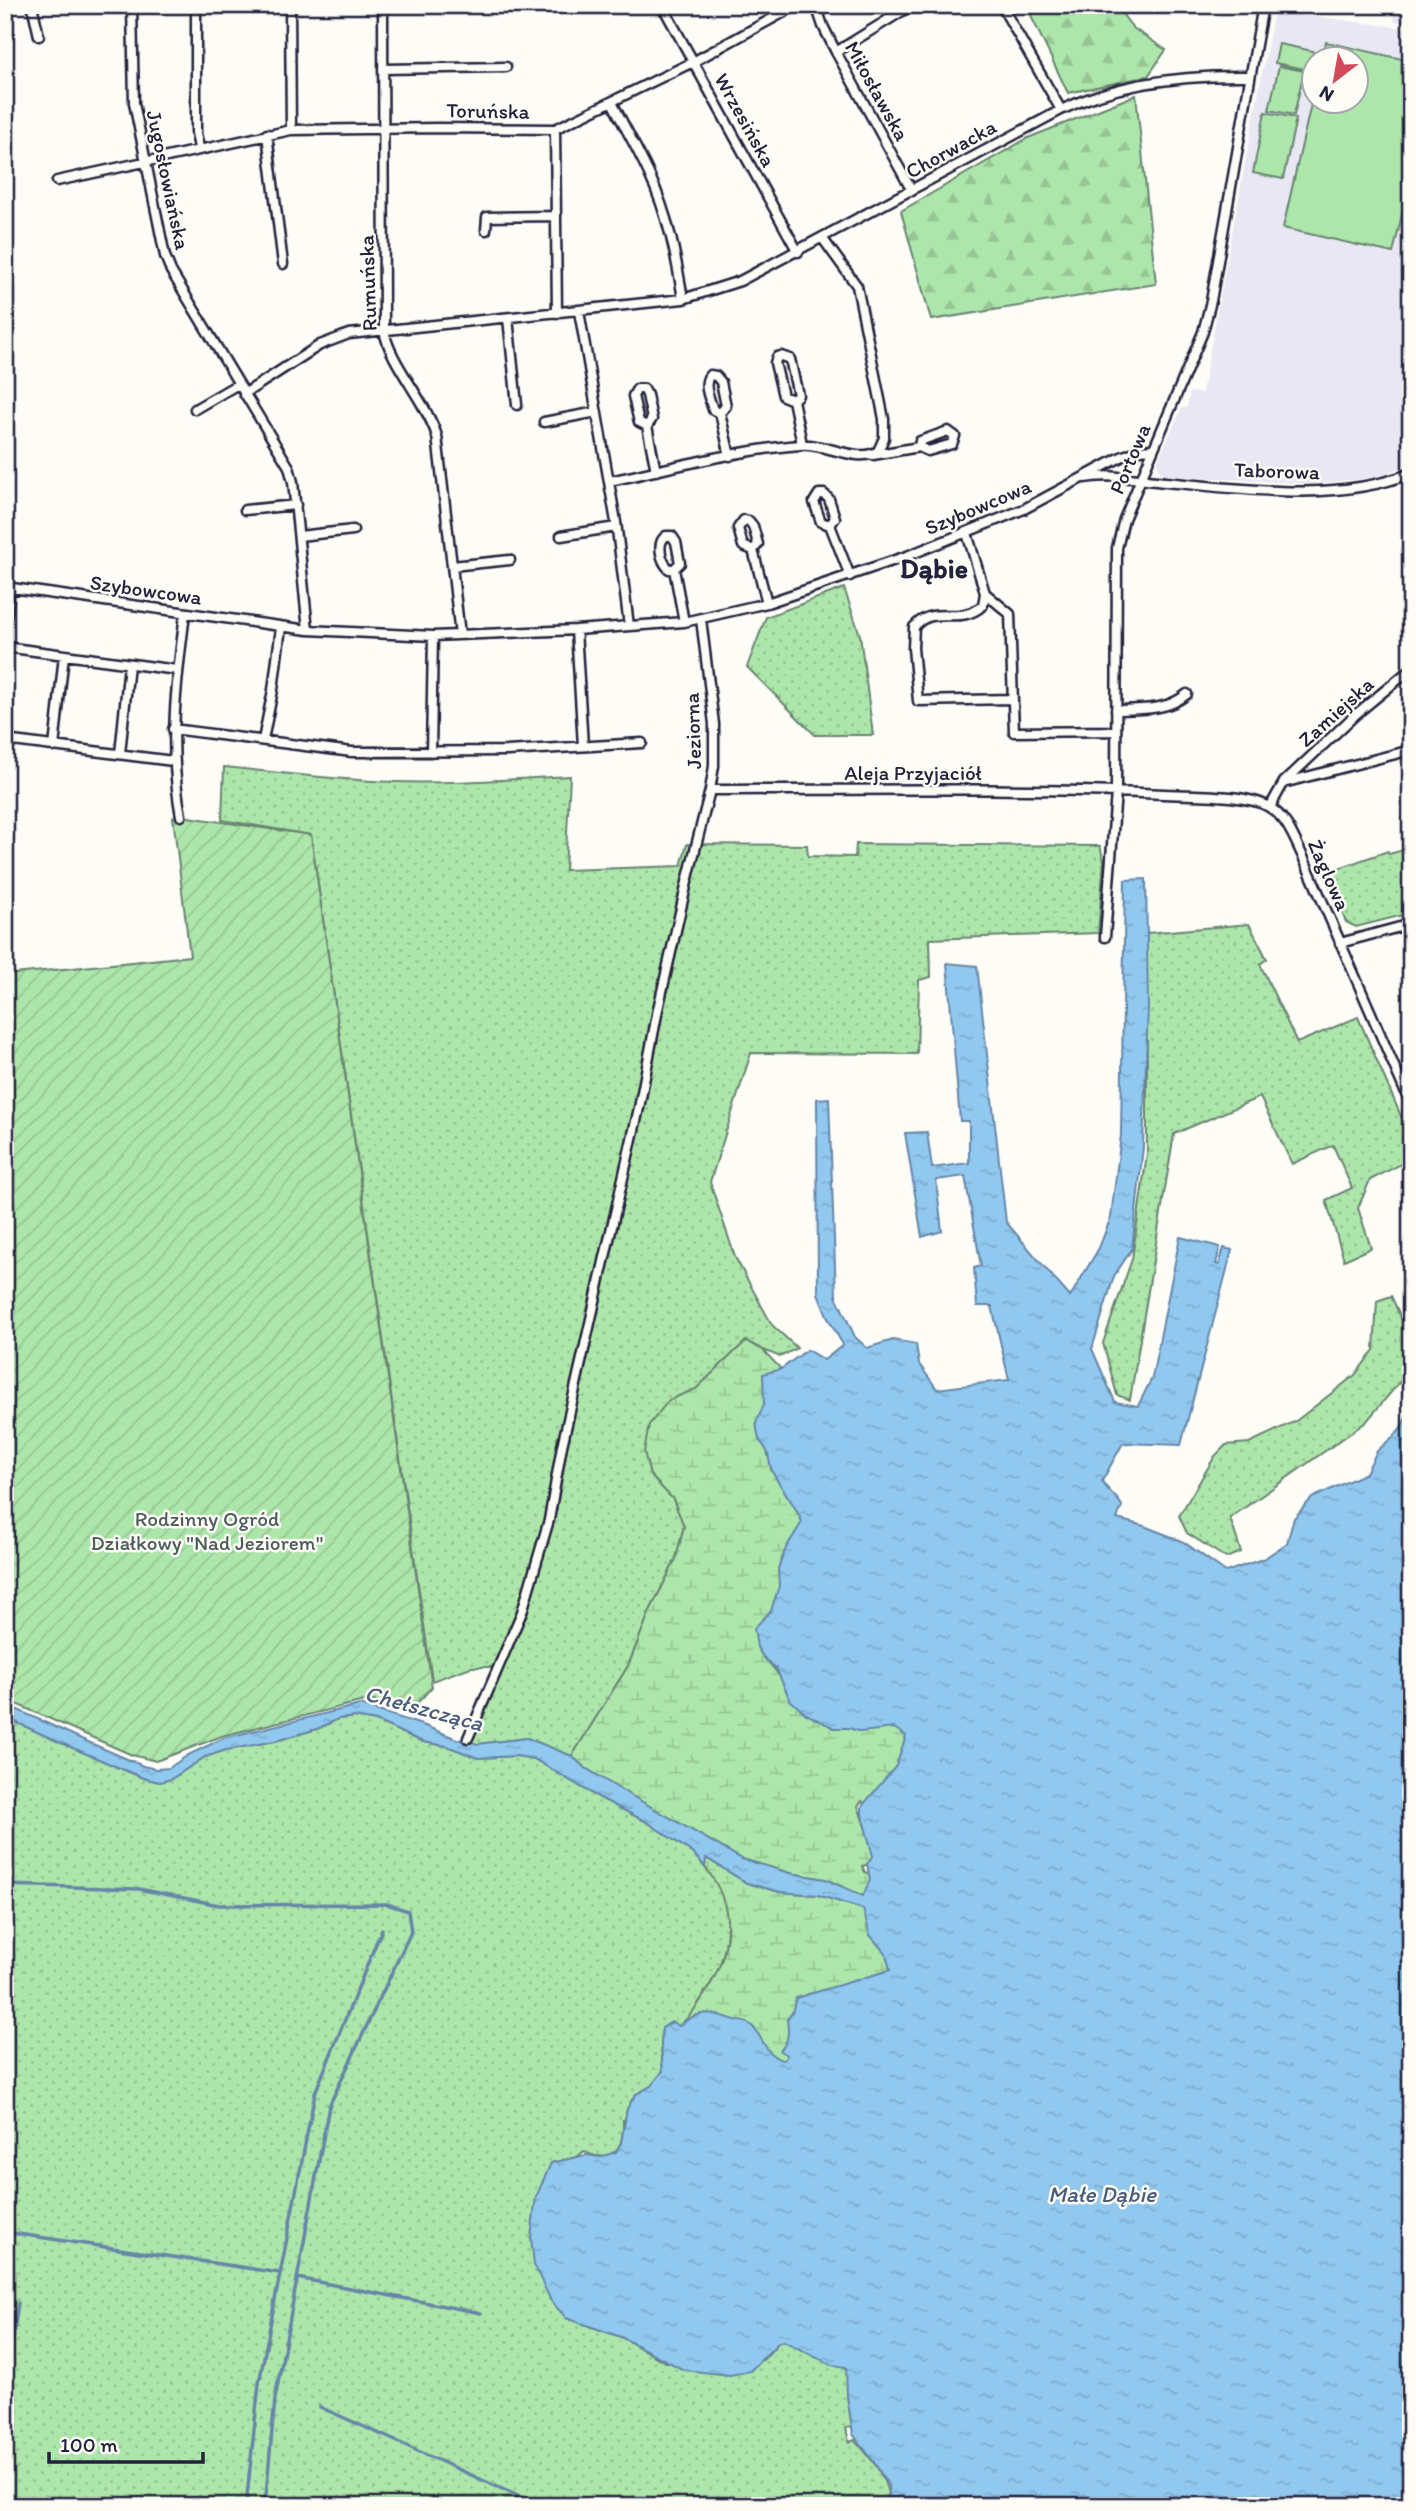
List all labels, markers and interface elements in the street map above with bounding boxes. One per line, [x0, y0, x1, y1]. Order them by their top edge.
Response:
street label: Miłosławska [840, 36, 915, 145]
north arrow [1300, 46, 1370, 116]
street label: Wrzesińska [709, 68, 782, 171]
text: N [1315, 81, 1338, 107]
street label: Toruńska [446, 97, 530, 124]
street label: Jugosłowiańska [141, 108, 195, 252]
street label: Chorwacka [901, 113, 1000, 184]
street label: Rumuńska [353, 234, 382, 332]
street label: Portowa [1104, 420, 1156, 498]
street label: Taborowa [1234, 457, 1321, 484]
street label: Szybowcowa [921, 473, 1035, 540]
district label: Dąbie [900, 551, 968, 585]
street label: Szybowcowa [88, 569, 204, 610]
street label: Zamiejska [1293, 671, 1378, 752]
street label: Jeziorna [679, 692, 706, 770]
street label: Aleja Przyjaciół [844, 760, 982, 785]
street label: Żaglowa [1303, 835, 1356, 914]
park label: Rodzinny Ogród Działkowy "Nad Jeziorem" [91, 1506, 323, 1555]
water label: Chełszcząca [362, 1679, 487, 1738]
water label: Małe Dąbie [1048, 2180, 1157, 2208]
scale bar [49, 2420, 203, 2464]
text: 100 m [60, 2432, 118, 2457]

